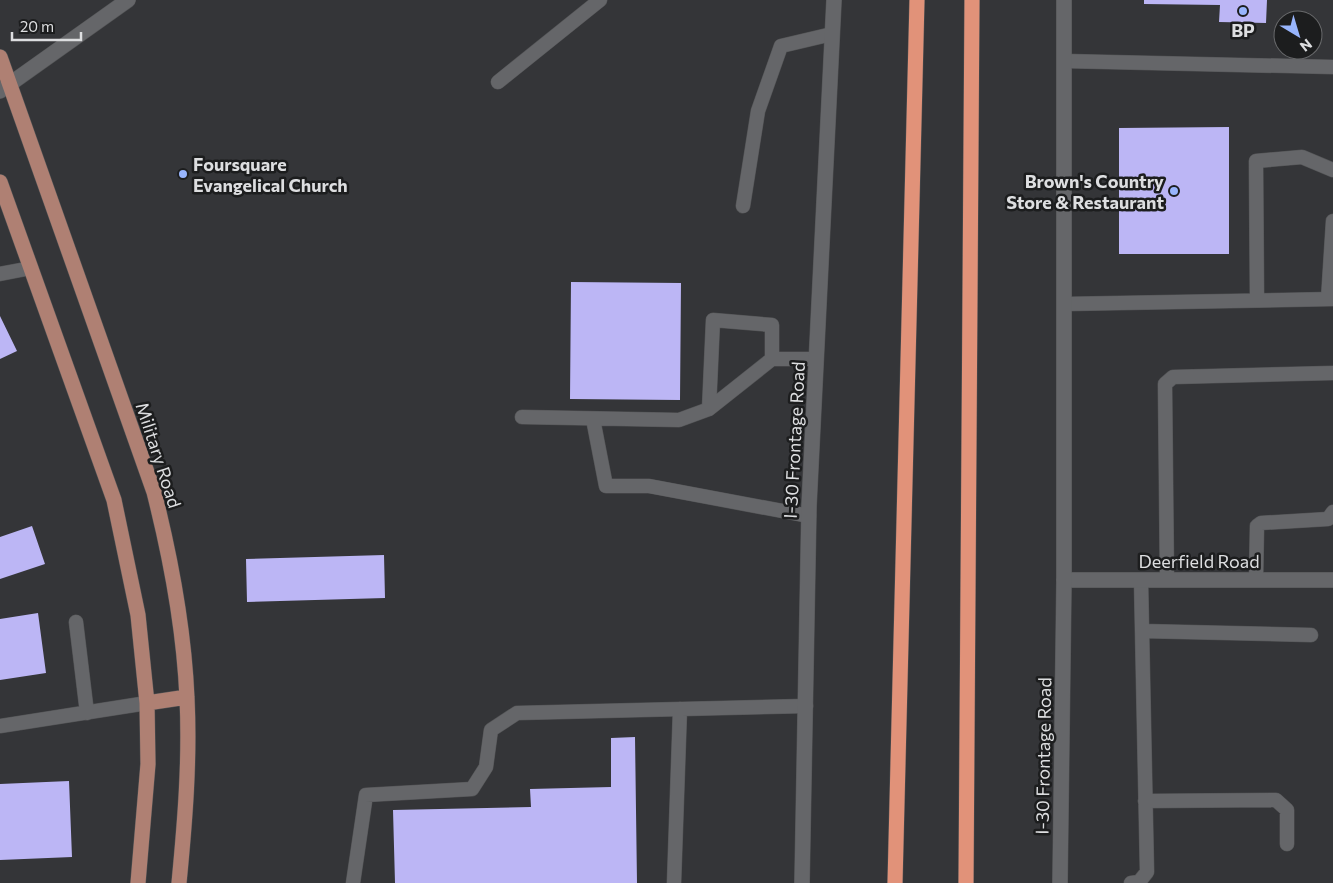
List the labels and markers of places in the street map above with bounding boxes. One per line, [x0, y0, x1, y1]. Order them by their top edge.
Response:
marker: BP [1237, 5, 1249, 17]
place label: BP [1231, 19, 1255, 41]
place label: Foursquare Evangelical Church [193, 153, 348, 196]
marker: Foursquare Evangelical Church [177, 168, 189, 180]
place label: Brown's Country Store & Restaurant [1006, 170, 1164, 213]
marker: Brown's Country Store & Restaurant [1168, 185, 1180, 197]

